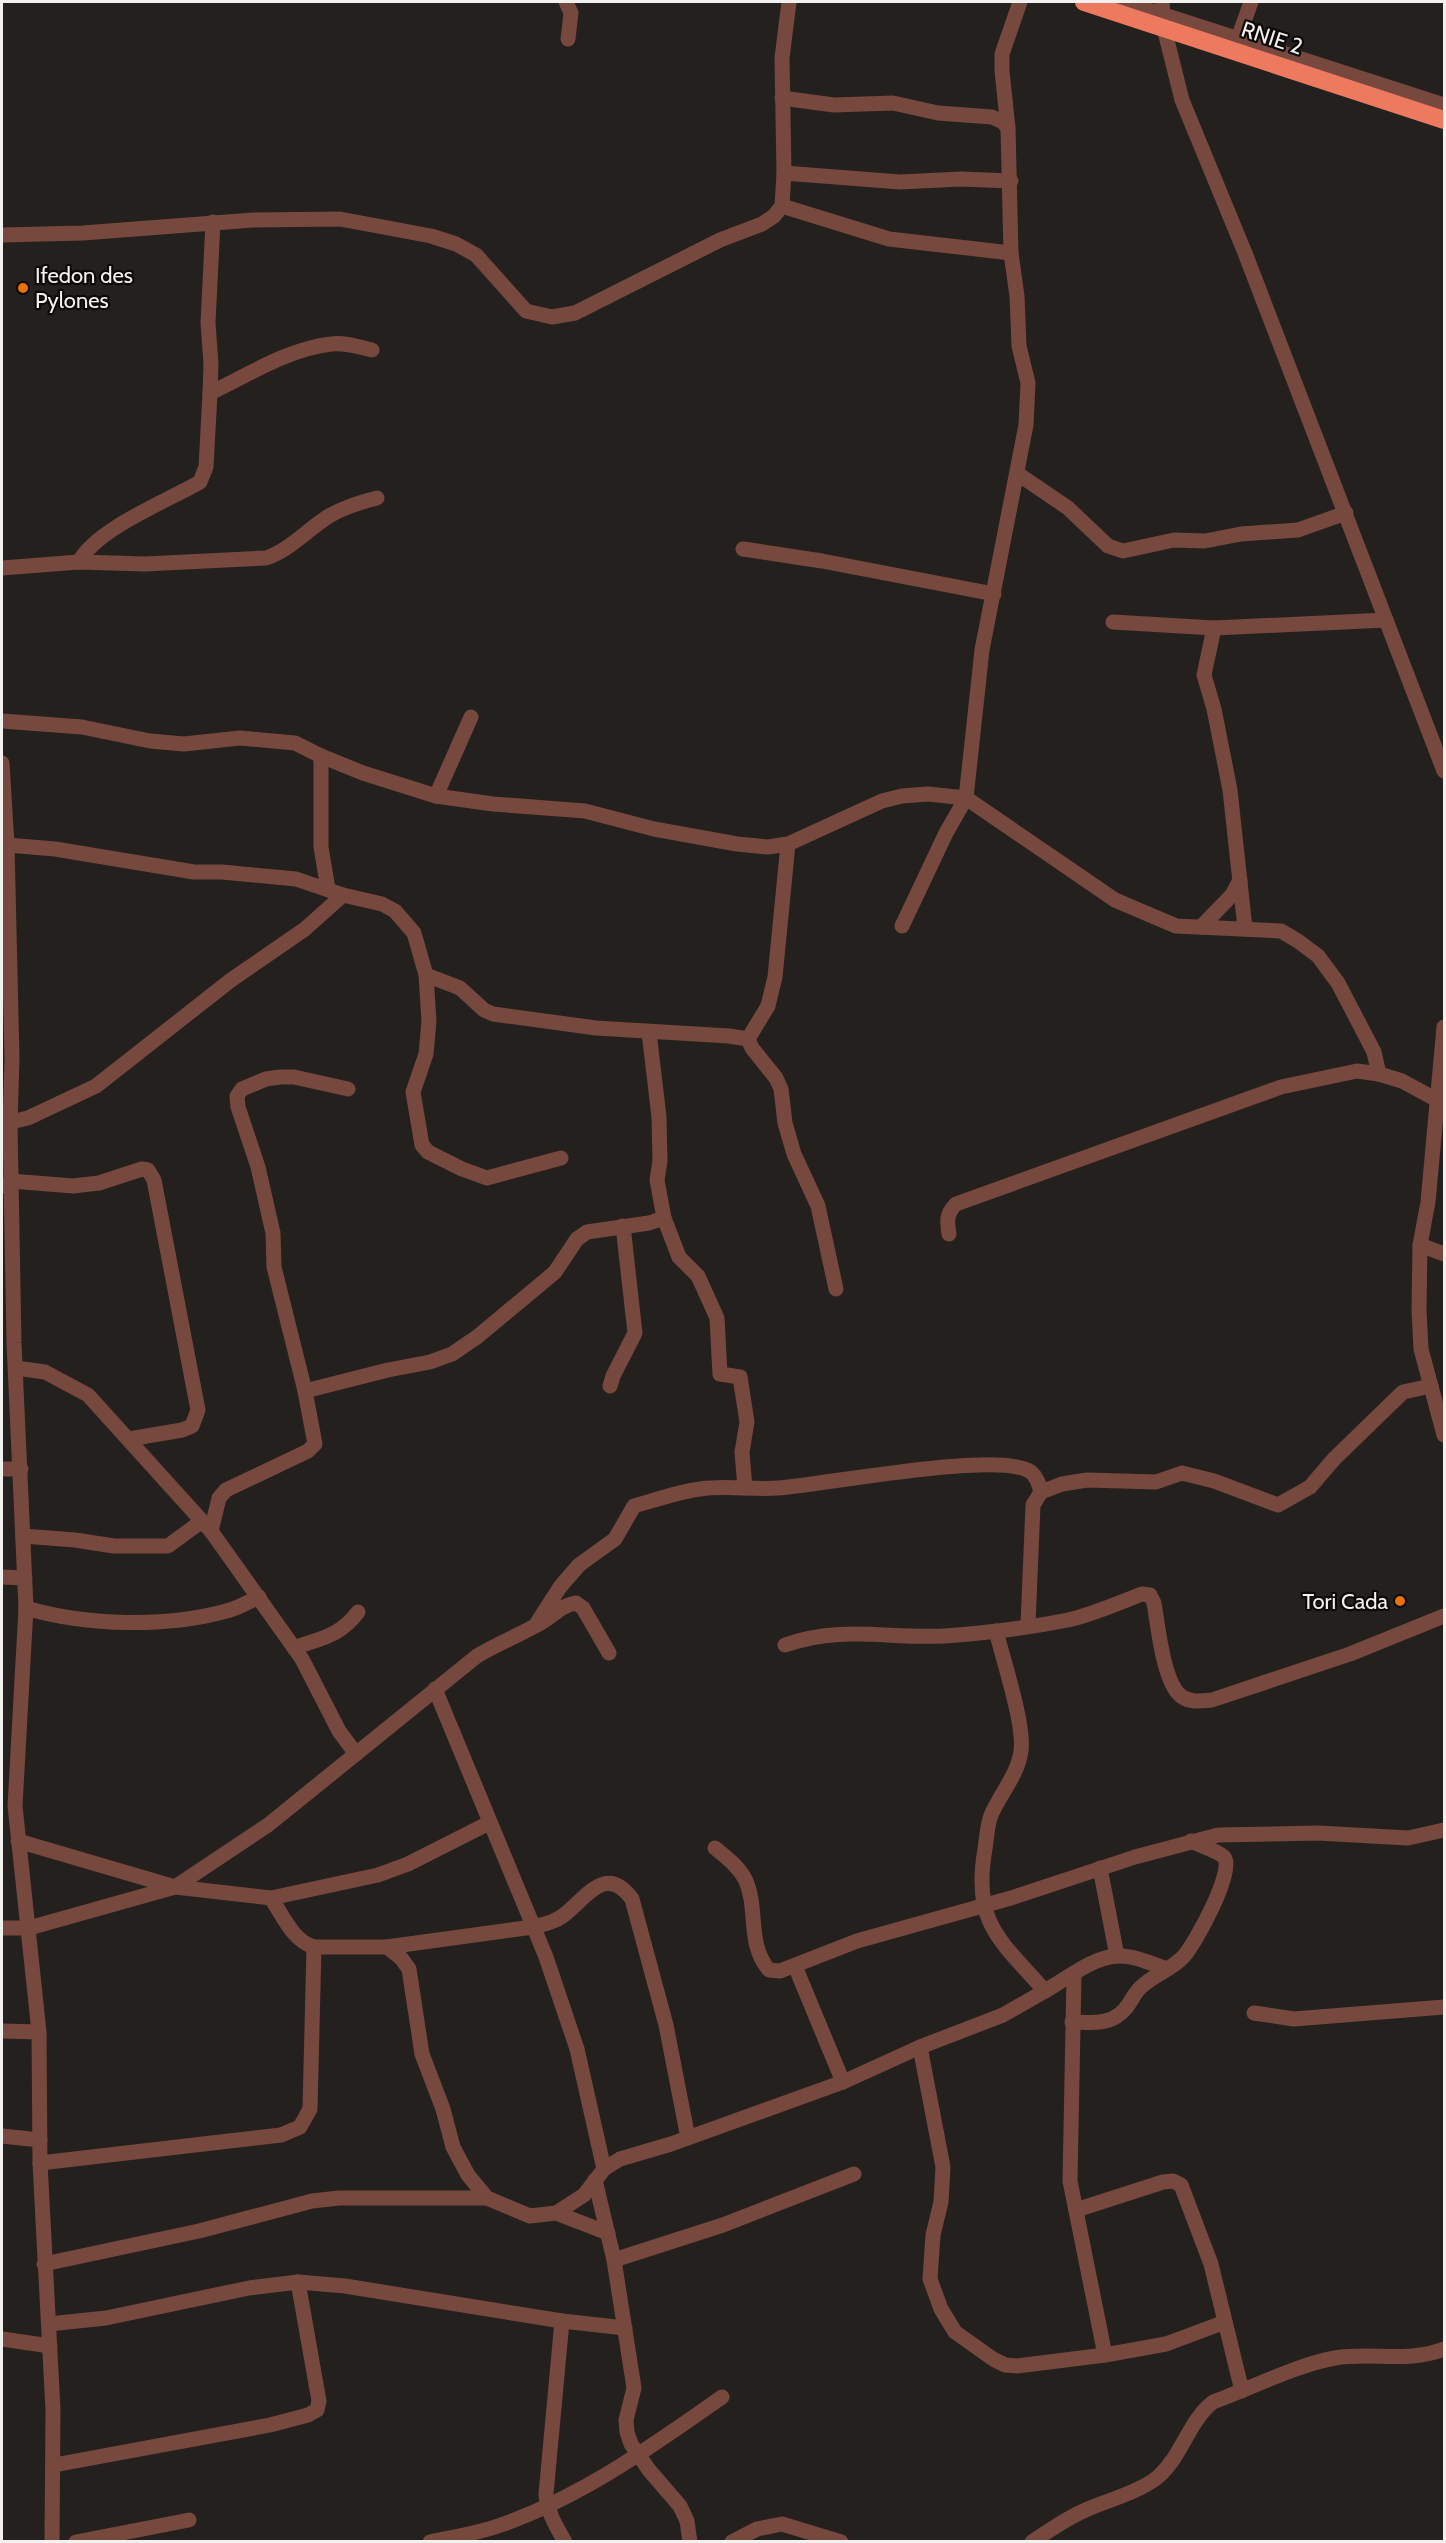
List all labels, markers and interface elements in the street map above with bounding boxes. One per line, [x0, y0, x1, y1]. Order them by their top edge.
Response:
street label: RNIE 2 [1238, 15, 1306, 61]
place label: Ifedon des Pylones [35, 262, 133, 314]
marker: Ifedon des Pylones [16, 281, 30, 295]
place label: Tori Cada [1302, 1588, 1388, 1615]
marker: Tori Cada [1393, 1594, 1407, 1608]

